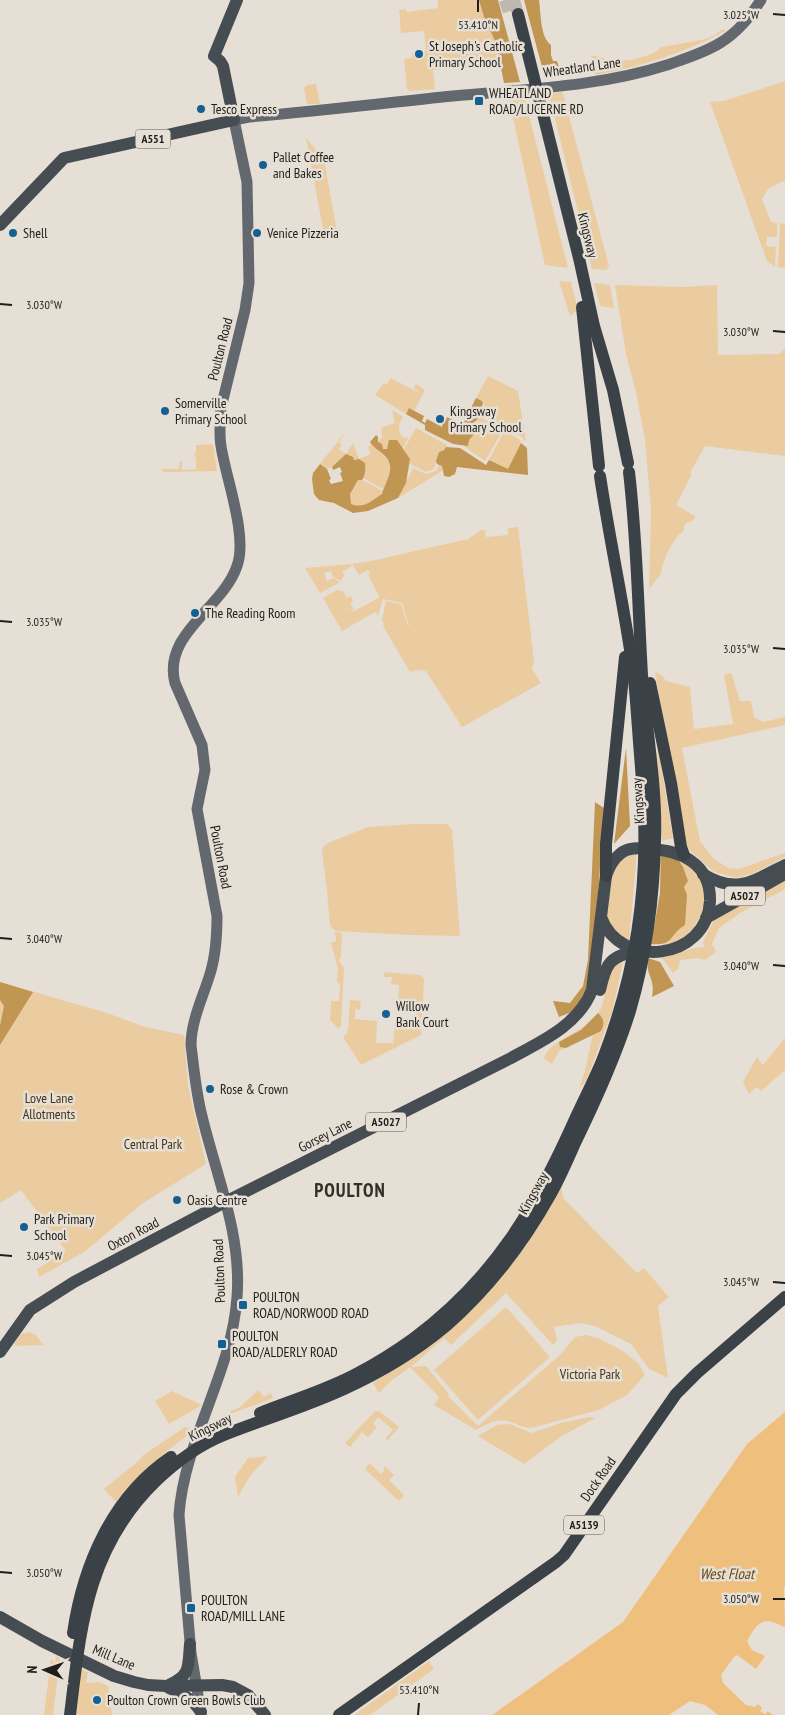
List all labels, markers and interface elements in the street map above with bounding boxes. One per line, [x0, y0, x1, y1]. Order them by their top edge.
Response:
text: 3.025°W [723, 7, 759, 22]
text: 53.410°N [458, 17, 498, 32]
place label: St Joseph's Catholic Primary School [429, 37, 523, 71]
marker: St Joseph's Catholic Primary School [413, 48, 425, 60]
street label: Wheatland Lane [542, 53, 622, 81]
place label: WHEATLAND ROAD/LUCERNE RD [489, 84, 584, 118]
marker: WHEATLAND ROAD/LUCERNE RD [473, 95, 485, 107]
place label: Tesco Express [211, 100, 277, 118]
marker: Tesco Express [195, 103, 207, 115]
road number: A551 [136, 130, 170, 148]
place label: Pallet Coffee and Bakes [273, 148, 334, 182]
marker: Pallet Coffee and Bakes [257, 159, 269, 171]
street label: Kingsway [574, 211, 602, 260]
place label: Shell [23, 224, 48, 242]
place label: Venice Pizzeria [266, 224, 339, 242]
marker: Shell [7, 227, 19, 239]
marker: Venice Pizzeria [251, 227, 263, 239]
text: 3.030°W [26, 297, 62, 312]
street label: Poulton Road [204, 316, 236, 382]
text: 3.030°W [723, 324, 759, 339]
place label: Somerville Primary School [175, 394, 247, 428]
place label: Kingsway Primary School [450, 402, 522, 436]
marker: Somerville Primary School [159, 405, 171, 417]
marker: Kingsway Primary School [434, 413, 446, 425]
place label: The Reading Room [205, 604, 295, 622]
marker: The Reading Room [189, 607, 201, 619]
text: 3.035°W [26, 614, 62, 629]
text: 3.035°W [723, 641, 759, 656]
street label: Kingsway [627, 777, 649, 825]
street label: Poulton Road [206, 824, 236, 890]
road number: A5027 [725, 886, 765, 906]
text: 3.040°W [26, 931, 62, 946]
text: 3.040°W [723, 958, 759, 973]
place label: Willow Bank Court [396, 997, 449, 1031]
marker: Willow Bank Court [380, 1008, 392, 1020]
place label: Rose & Crown [220, 1080, 288, 1098]
marker: Rose & Crown [204, 1083, 216, 1095]
park label: Love Lane Allotments [23, 1089, 76, 1123]
road number: A5027 [366, 1112, 406, 1132]
street label: Gorsey Lane [295, 1114, 355, 1156]
park label: Central Park [124, 1135, 183, 1153]
street label: Kingsway [514, 1168, 552, 1217]
district label: POULTON [314, 1178, 386, 1202]
place label: Oasis Centre [187, 1191, 247, 1209]
marker: Oasis Centre [171, 1194, 183, 1206]
place label: Park Primary School [34, 1210, 95, 1244]
street label: Oxton Road [104, 1213, 162, 1255]
marker: Park Primary School [18, 1221, 30, 1233]
street label: Poulton Road [209, 1239, 229, 1303]
text: 3.045°W [26, 1248, 62, 1263]
text: 3.045°W [723, 1274, 759, 1289]
place label: POULTON ROAD/NORWOOD ROAD [253, 1288, 369, 1322]
marker: POULTON ROAD/NORWOOD ROAD [237, 1299, 249, 1311]
place label: POULTON ROAD/ALDERLY ROAD [232, 1327, 338, 1361]
marker: POULTON ROAD/ALDERLY ROAD [216, 1338, 228, 1350]
park label: Victoria Park [559, 1365, 621, 1383]
street label: Kingsway [185, 1409, 235, 1445]
street label: Dock Road [576, 1453, 620, 1505]
road number: A5139 [564, 1516, 604, 1534]
water label: West Float [700, 1564, 756, 1583]
text: 3.050°W [26, 1565, 62, 1580]
place label: POULTON ROAD/MILL LANE [201, 1591, 285, 1625]
text: 3.050°W [723, 1591, 759, 1606]
marker: POULTON ROAD/MILL LANE [185, 1602, 197, 1614]
street label: Mill Lane [90, 1640, 138, 1674]
north arrow [20, 1645, 70, 1695]
text: N [23, 1665, 41, 1674]
text: 53.410°N [399, 1682, 439, 1697]
place label: Poulton Crown Green Bowls Club [107, 1691, 265, 1709]
marker: Poulton Crown Green Bowls Club [91, 1694, 103, 1706]

